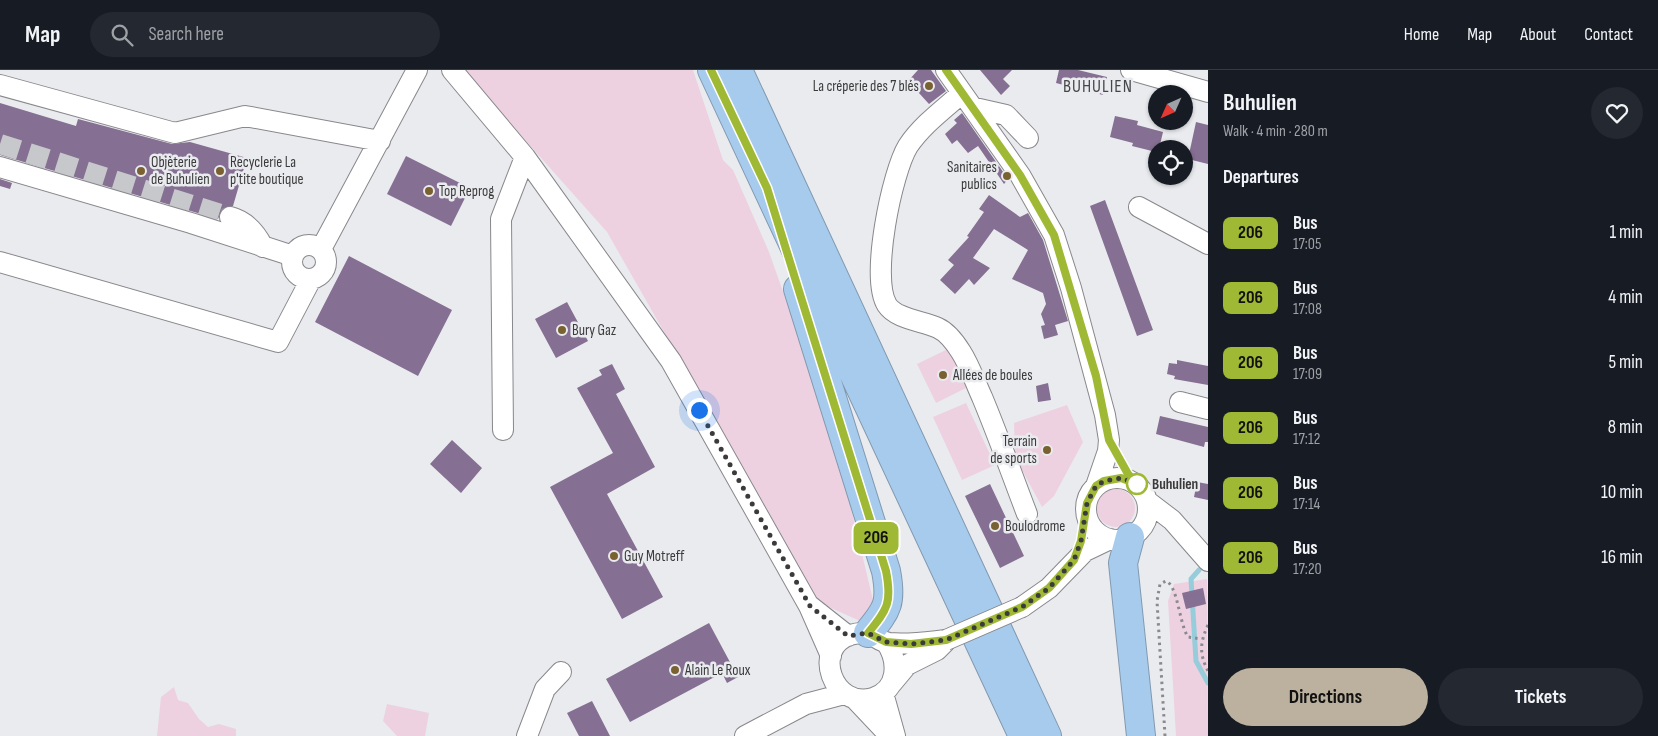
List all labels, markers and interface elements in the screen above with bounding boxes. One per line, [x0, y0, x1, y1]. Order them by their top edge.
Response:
search box [90, 12, 440, 57]
text: Map [25, 20, 60, 49]
icon: search [108, 21, 136, 49]
text: Search here [148, 23, 224, 46]
text: Home [1404, 24, 1439, 45]
text: Map [1467, 24, 1492, 45]
text: About [1520, 24, 1556, 45]
text: Contact [1584, 24, 1633, 45]
district label: BUHULIEN [1063, 76, 1133, 97]
place label: La créperie des 7 blés [813, 77, 919, 96]
marker: La créperie des 7 blés [923, 80, 935, 92]
north arrow [1148, 85, 1192, 130]
map controls [1148, 85, 1193, 185]
button: heart [1591, 87, 1643, 139]
text: Buhulien [1223, 88, 1297, 117]
text: Walk · 4 min · 280 m [1223, 122, 1328, 141]
button: locate [1148, 140, 1193, 185]
place label: Objèterie de Buhulien [151, 153, 210, 189]
place label: Recyclerie La p'tite boutique [230, 153, 303, 189]
place label: Sanitaires publics [947, 158, 997, 194]
marker: Objèterie de Buhulien [135, 165, 147, 177]
marker: Recyclerie La p'tite boutique [214, 165, 226, 177]
text: Departures [1223, 166, 1299, 189]
marker: Sanitaires publics [1001, 170, 1013, 182]
place label: Top Reprog [439, 182, 494, 201]
marker: Top Reprog [423, 185, 435, 197]
text: Bus [1293, 212, 1318, 235]
text: 1 min [1609, 221, 1643, 244]
text: 206 [1238, 222, 1263, 243]
text: 17:05 [1293, 235, 1321, 254]
text: Bus [1293, 277, 1318, 300]
text: 4 min [1608, 286, 1643, 309]
text: 206 [1238, 287, 1263, 308]
text: 17:08 [1293, 300, 1322, 319]
place label: Bury Gaz [572, 321, 617, 340]
marker: Bury Gaz [556, 324, 568, 336]
text: Bus [1293, 342, 1318, 365]
text: 5 min [1608, 351, 1643, 374]
text: 206 [1238, 352, 1263, 373]
text: 17:09 [1293, 365, 1322, 384]
place label: Allées de boules [952, 366, 1033, 385]
marker: Allées de boules [937, 369, 949, 381]
your location [687, 398, 712, 423]
text: Bus [1293, 407, 1318, 430]
text: 8 min [1608, 416, 1643, 439]
text: 206 [1238, 417, 1263, 438]
text: 17:12 [1293, 430, 1320, 449]
place label: Terrain de sports [990, 432, 1037, 468]
marker: Terrain de sports [1041, 444, 1053, 456]
text: Bus [1293, 472, 1318, 495]
marker: Buhulien [1126, 473, 1148, 495]
place label: Buhulien [1152, 475, 1198, 494]
text: 10 min [1601, 481, 1643, 504]
text: 206 [1238, 482, 1263, 503]
text: 17:14 [1293, 495, 1320, 514]
place label: Boulodrome [1005, 517, 1065, 536]
marker: Boulodrome [989, 520, 1001, 532]
line badge: 206 [847, 522, 905, 554]
text: 206 [864, 527, 888, 548]
text: Bus [1293, 537, 1318, 560]
text: 16 min [1601, 546, 1643, 569]
place label: Guy Motreff [624, 547, 685, 566]
text: 206 [1238, 547, 1263, 568]
marker: Guy Motreff [608, 550, 620, 562]
text: 17:20 [1293, 560, 1322, 579]
place label: Alain Le Roux [684, 661, 751, 680]
marker: Alain Le Roux [669, 664, 681, 676]
button: Directions [1223, 668, 1428, 726]
button: Tickets [1438, 668, 1643, 726]

